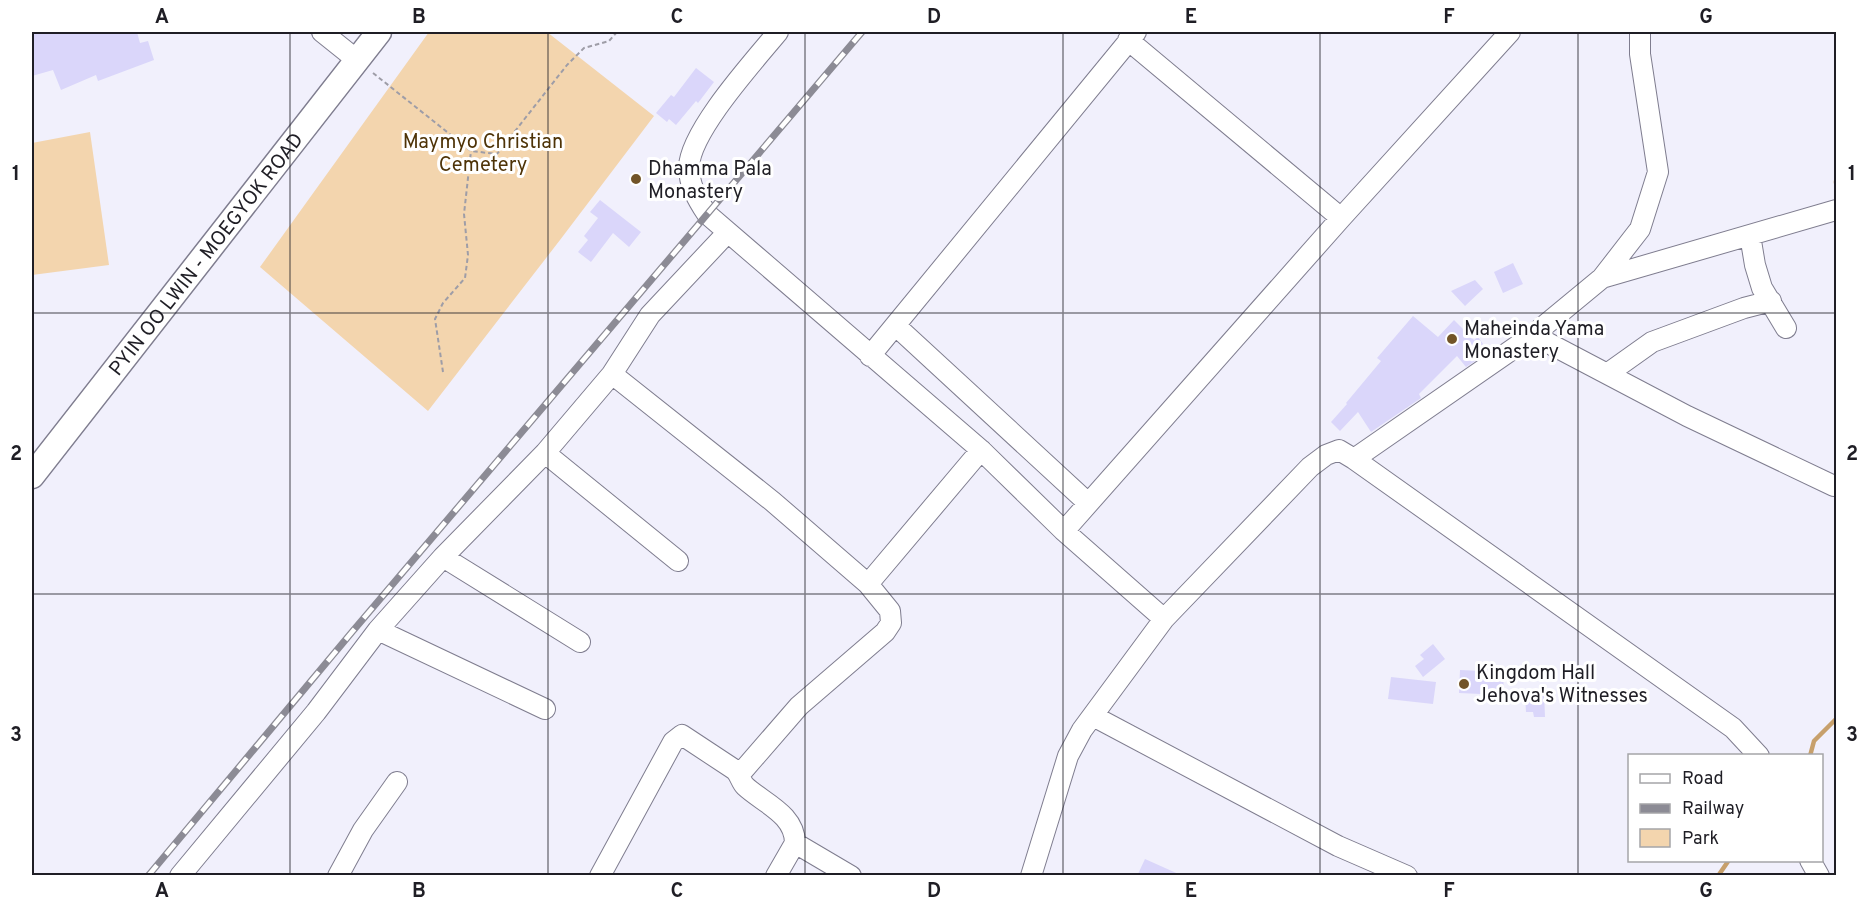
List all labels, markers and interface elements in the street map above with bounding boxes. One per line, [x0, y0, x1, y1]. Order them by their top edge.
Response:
text: A [155, 5, 169, 31]
text: B [412, 5, 426, 31]
text: C [671, 5, 683, 31]
text: D [927, 5, 941, 31]
text: E [1185, 5, 1197, 31]
text: F [1443, 5, 1455, 31]
text: G [1699, 5, 1713, 31]
street label: PYIN OO LWIN - MOEGYOK ROAD [104, 128, 310, 382]
park label: Maymyo Christian Cemetery [403, 130, 563, 179]
place label: Dhamma Pala Monastery [648, 157, 772, 206]
text: 1 [12, 162, 20, 188]
text: 1 [1848, 162, 1856, 188]
marker: Dhamma Pala Monastery [629, 172, 643, 186]
place label: Maheinda Yama Monastery [1464, 317, 1604, 366]
marker: Maheinda Yama Monastery [1445, 332, 1459, 346]
text: 2 [10, 442, 22, 468]
text: 2 [1846, 442, 1858, 468]
place label: Kingdom Hall Jehova's Witnesses [1476, 661, 1648, 710]
marker: Kingdom Hall Jehova's Witnesses [1457, 677, 1471, 691]
text: 3 [10, 723, 22, 749]
text: 3 [1846, 723, 1858, 749]
legend [1628, 754, 1823, 862]
text: Road [1682, 768, 1724, 791]
text: Railway [1682, 798, 1744, 821]
text: Park [1682, 828, 1719, 851]
text: A [155, 879, 169, 905]
text: B [412, 879, 426, 905]
text: C [671, 879, 683, 905]
text: D [927, 879, 941, 905]
text: E [1185, 879, 1197, 905]
text: F [1443, 879, 1455, 905]
text: G [1699, 879, 1713, 905]

